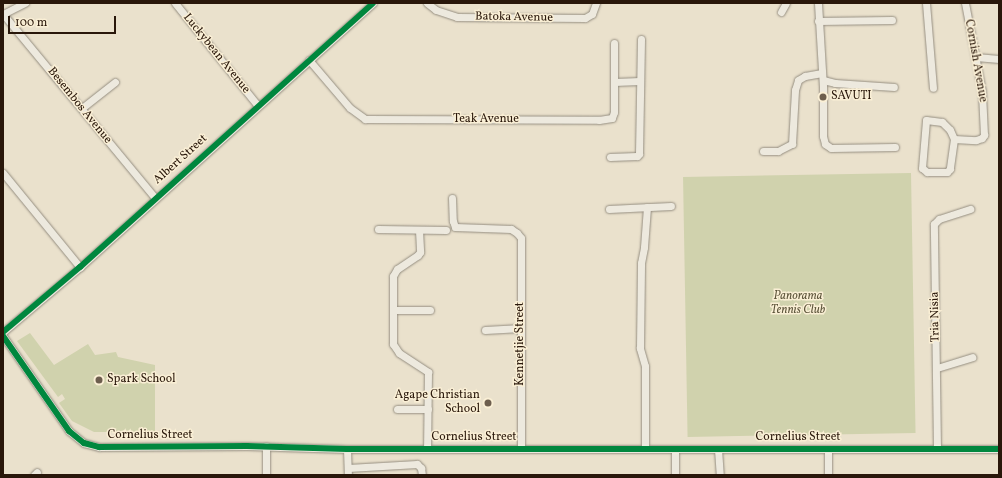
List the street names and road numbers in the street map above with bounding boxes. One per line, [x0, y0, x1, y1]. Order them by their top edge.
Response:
street label: Batoka Avenue [475, 10, 553, 26]
street label: Luckybean Avenue [179, 11, 253, 97]
street label: Cornish Avenue [961, 18, 989, 104]
street label: Besembos Avenue [44, 65, 114, 147]
street label: Teak Avenue [453, 113, 519, 127]
street label: Albert Street [151, 132, 211, 188]
street label: Tria Nisia [928, 291, 944, 343]
street label: Kennetjie Street [514, 302, 528, 386]
street label: Cornelius Street [107, 429, 193, 443]
street label: Cornelius Street [431, 431, 517, 445]
street label: Cornelius Street [755, 431, 841, 445]

